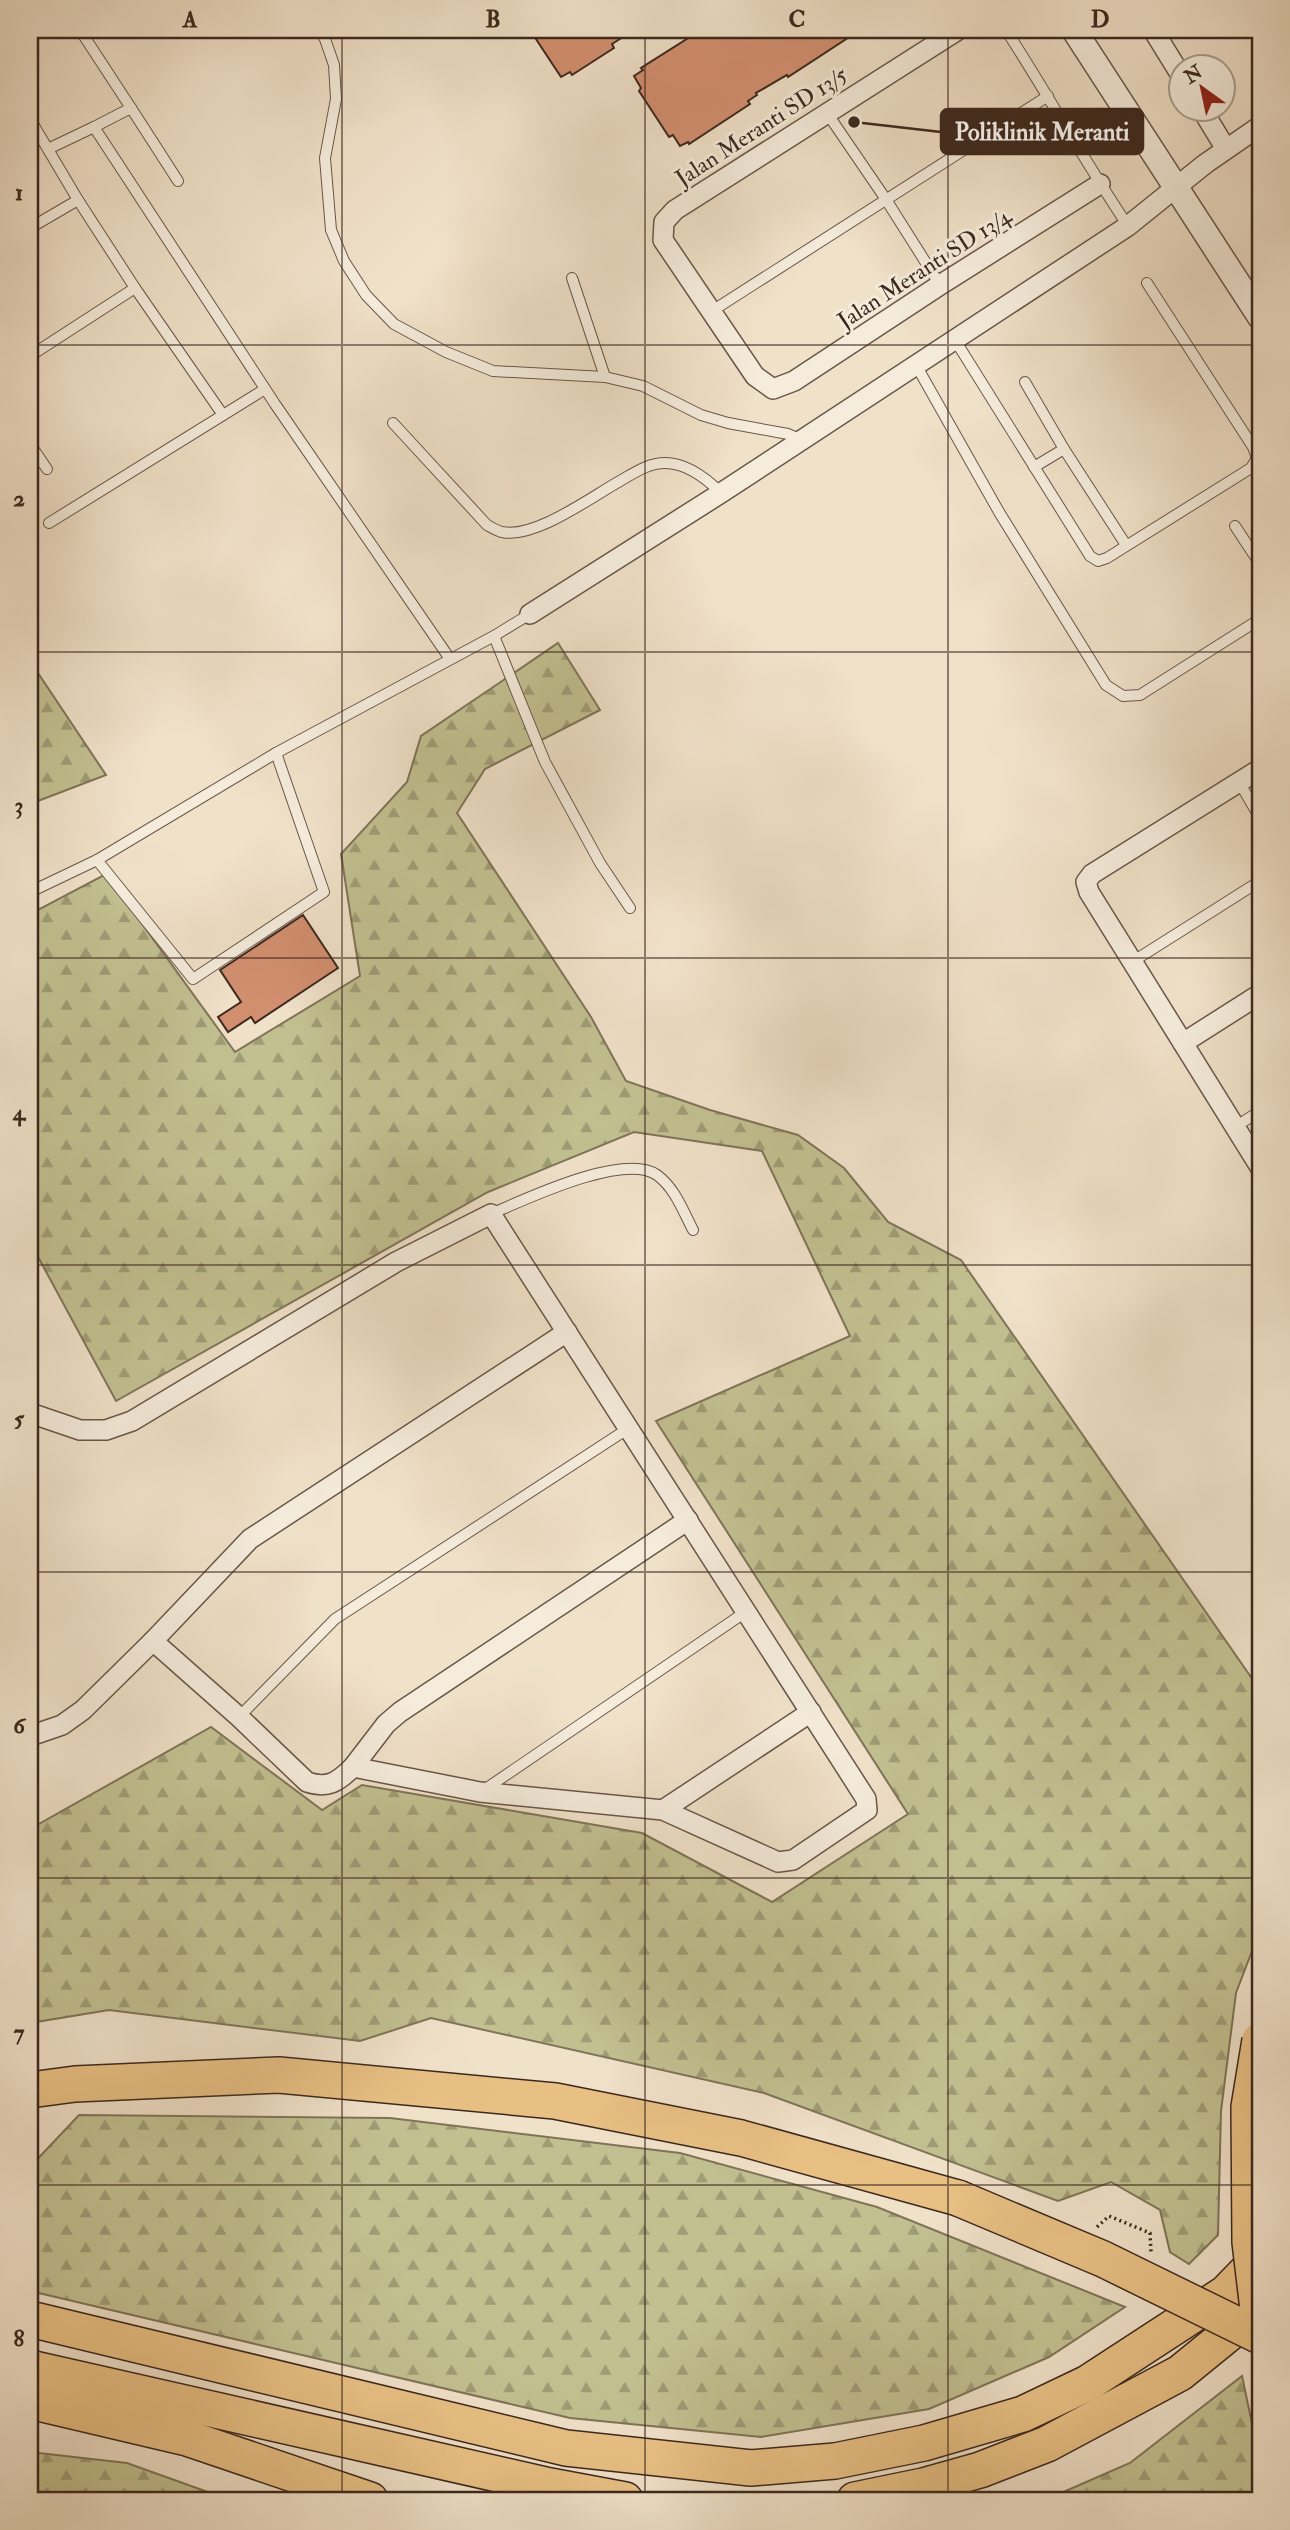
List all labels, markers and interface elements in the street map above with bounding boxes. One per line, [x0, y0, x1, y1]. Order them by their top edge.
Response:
text: A [182, 5, 198, 34]
text: B [485, 5, 501, 34]
text: C [789, 5, 805, 34]
text: D [1091, 5, 1109, 34]
north arrow [1168, 52, 1238, 122]
text: N [1179, 59, 1208, 90]
street label: Jalan Meranti SD 13/5 [669, 60, 853, 193]
callout: Poliklinik Meranti [941, 109, 1143, 154]
text: Poliklinik Meranti [955, 117, 1130, 148]
text: 1 [15, 178, 23, 207]
street label: Jalan Meranti SD 13/4 [831, 201, 1018, 336]
text: 2 [13, 484, 25, 513]
text: 3 [15, 791, 23, 820]
text: 4 [12, 1098, 27, 1127]
text: 5 [14, 1404, 25, 1433]
text: 6 [13, 1711, 27, 1740]
text: 7 [14, 2018, 25, 2047]
text: 8 [14, 2324, 25, 2353]

